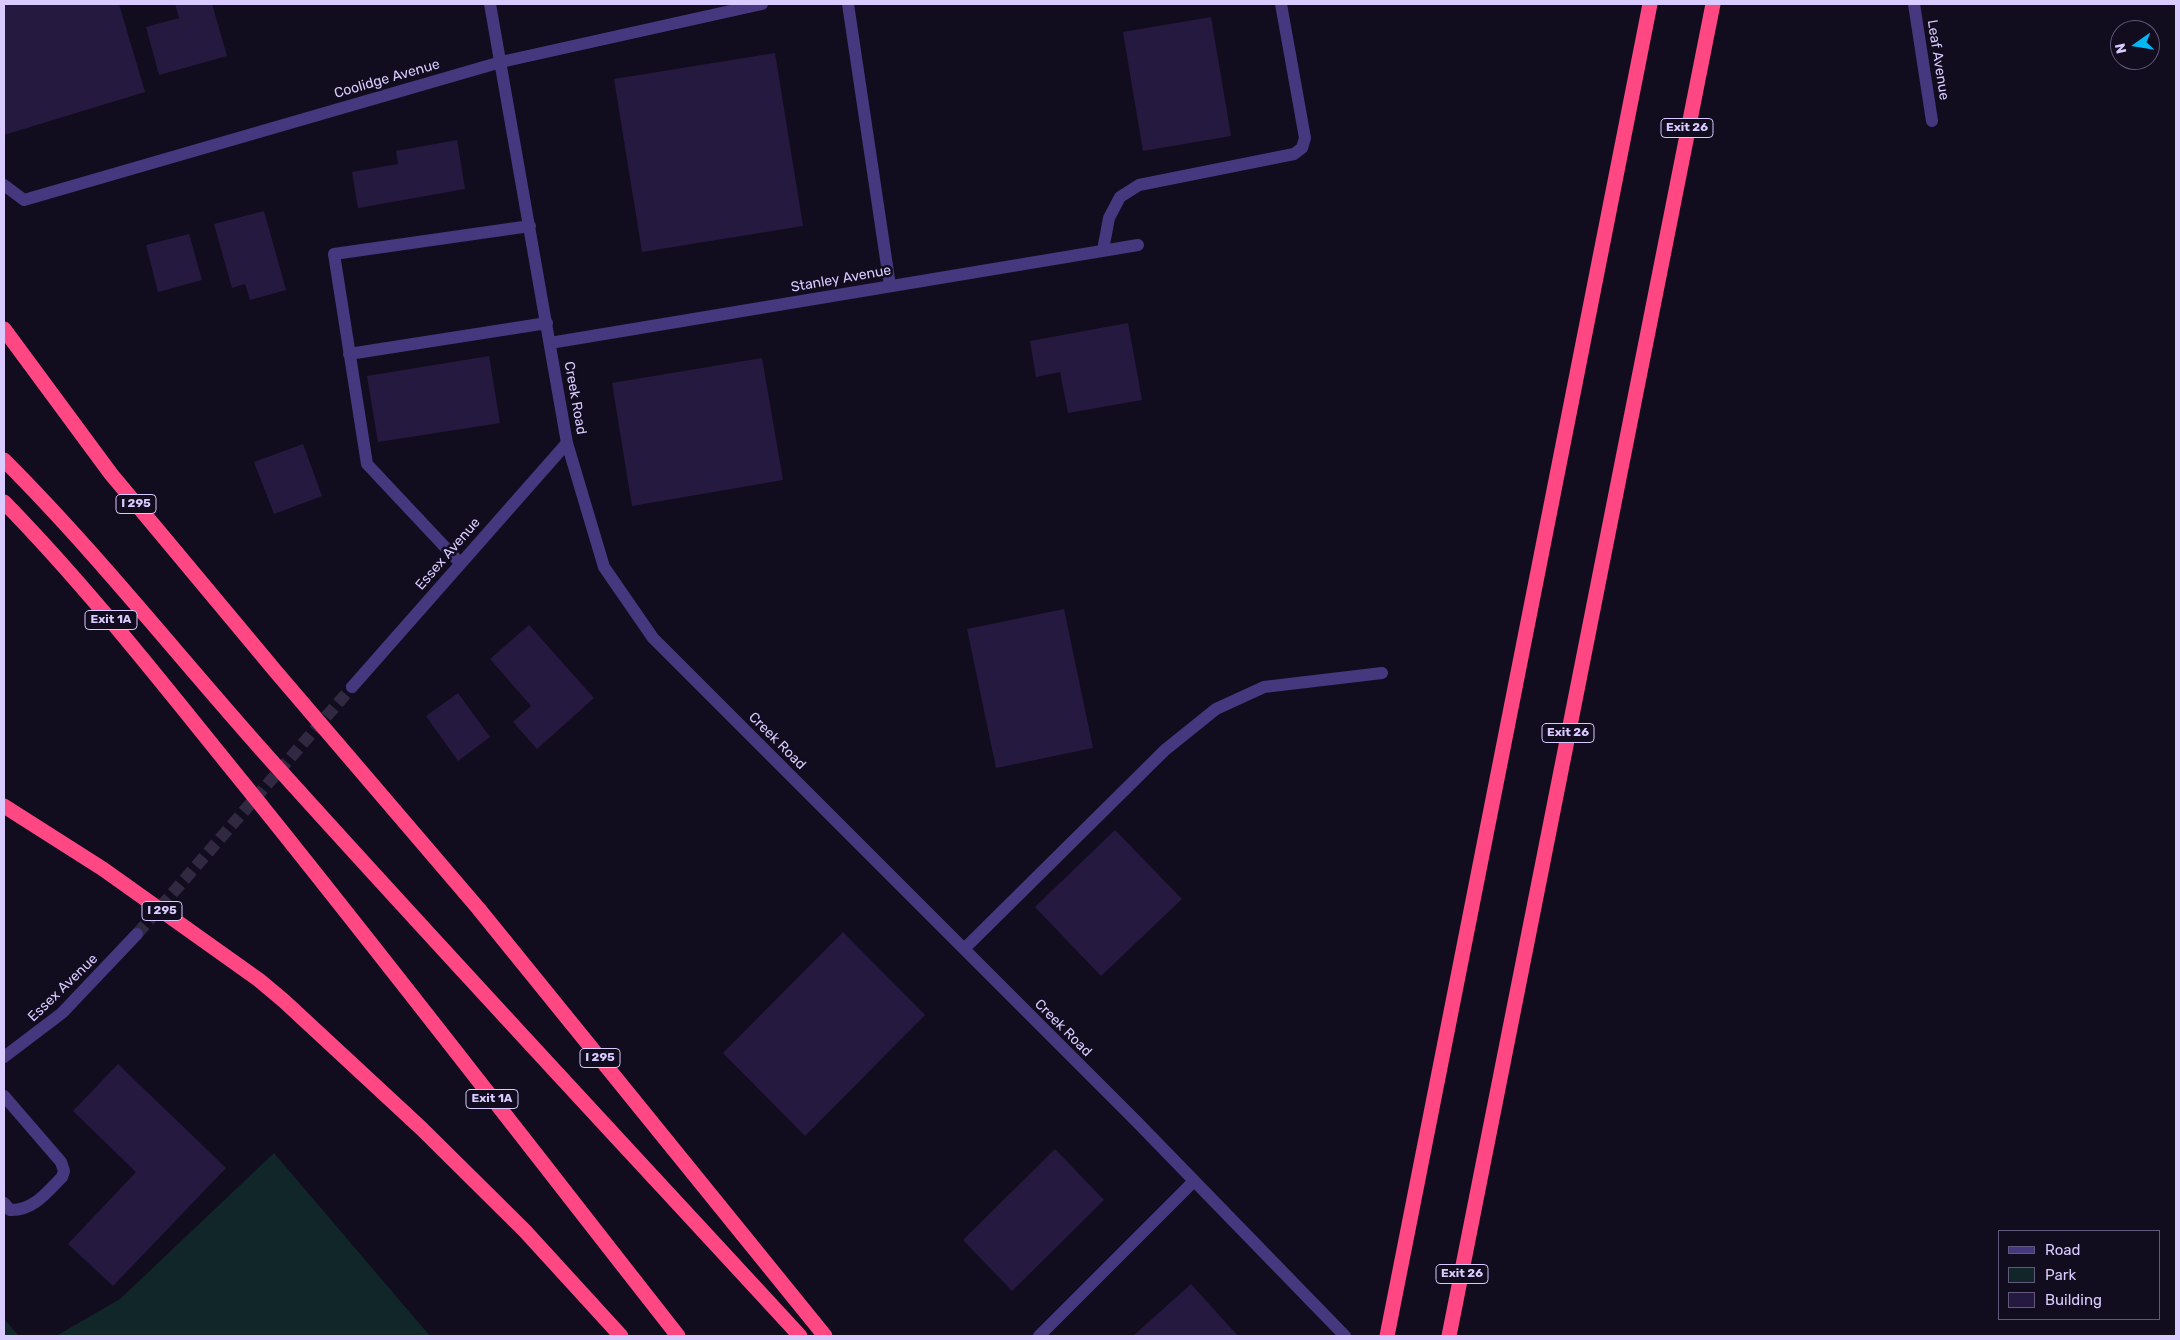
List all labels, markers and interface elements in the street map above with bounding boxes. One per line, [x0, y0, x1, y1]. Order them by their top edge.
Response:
street label: Leaf Avenue [1923, 19, 1953, 101]
north arrow [2110, 20, 2160, 70]
text: N [2111, 41, 2130, 55]
street label: Coolidge Avenue [332, 56, 442, 102]
road number: Exit 26 [1661, 119, 1713, 138]
street label: Stanley Avenue [790, 262, 892, 296]
street label: Creek Road [560, 360, 590, 436]
road number: I 295 [116, 494, 156, 514]
street label: Essex Avenue [412, 514, 484, 594]
road number: Exit 1A [85, 610, 137, 630]
street label: Creek Road [745, 709, 809, 773]
road number: Exit 26 [1542, 724, 1594, 742]
road number: I 295 [142, 901, 182, 920]
street label: Essex Avenue [25, 951, 101, 1025]
street label: Creek Road [1031, 996, 1095, 1060]
road number: I 295 [580, 1048, 620, 1068]
road number: Exit 1A [466, 1090, 518, 1108]
legend [1998, 1230, 2160, 1320]
text: Road [2045, 1241, 2081, 1259]
road number: Exit 26 [1436, 1264, 1488, 1284]
text: Park [2045, 1266, 2076, 1284]
text: Building [2045, 1291, 2102, 1309]

